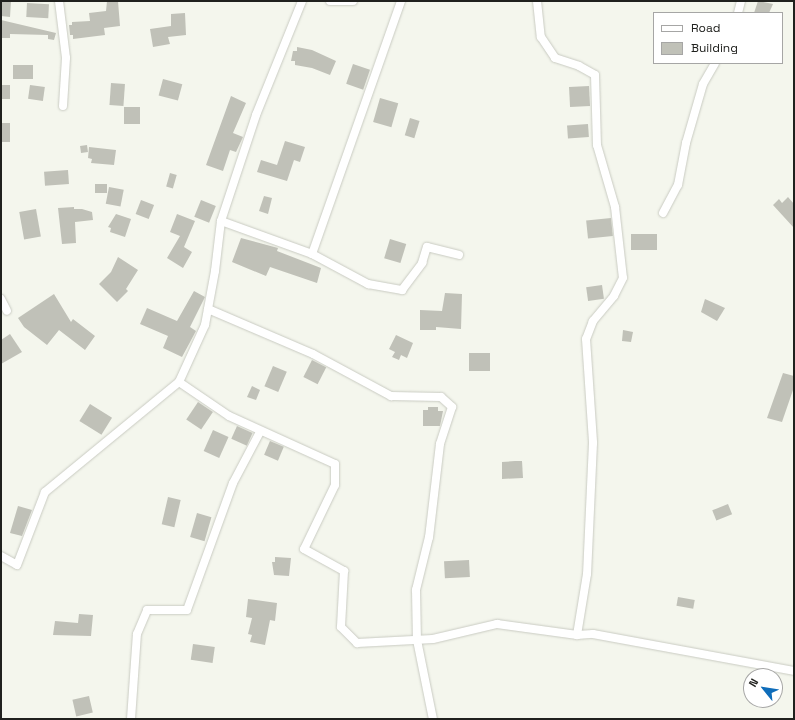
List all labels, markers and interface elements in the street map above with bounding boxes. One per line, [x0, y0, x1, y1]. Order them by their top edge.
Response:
legend [653, 12, 783, 64]
text: Road [691, 20, 720, 36]
text: Building [691, 40, 738, 56]
north arrow [743, 668, 783, 708]
text: N [746, 676, 761, 689]

